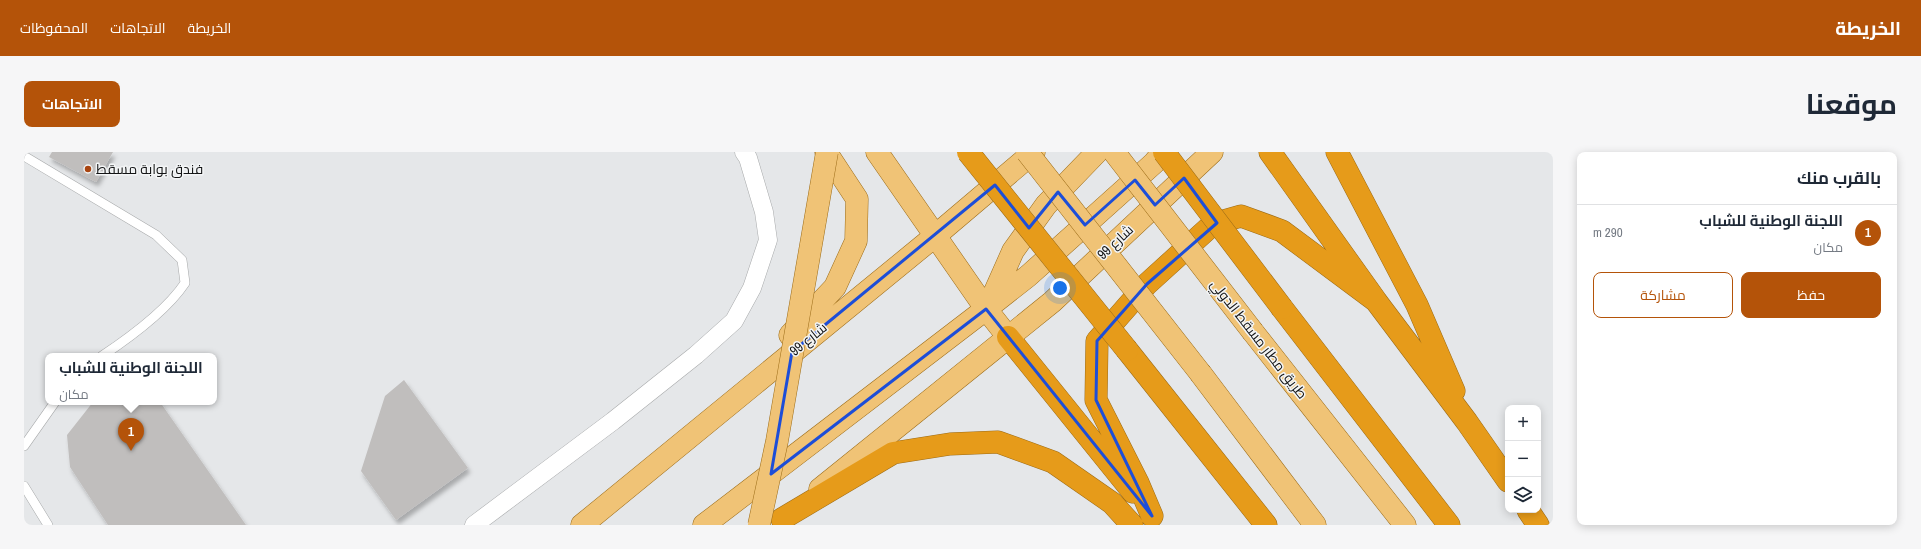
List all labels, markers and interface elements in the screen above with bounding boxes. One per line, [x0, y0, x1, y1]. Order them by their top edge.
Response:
text: الخريطة [1835, 15, 1901, 41]
text: المحفوظات [20, 19, 88, 37]
text: الاتجاهات [110, 19, 166, 37]
text: الخريطة [188, 19, 231, 37]
button: الاتجاهات [24, 81, 120, 127]
text: موقعنا [1806, 85, 1897, 123]
place label: فندق بوابة مسقط [96, 160, 203, 178]
marker: فندق بوابة مسقط [83, 164, 93, 174]
text: بالقرب منك [1797, 166, 1881, 189]
text: اللجنة الوطنية للشباب [1699, 210, 1843, 231]
street label: 99 شارع [1093, 221, 1137, 263]
text: 290 m [1593, 224, 1623, 241]
text: 1 [1865, 224, 1871, 241]
text: مكان [1814, 239, 1843, 256]
button: مشاركة [1593, 272, 1733, 318]
button: حفظ [1741, 272, 1881, 318]
street label: طريق مطار مسقط الدولي [1204, 276, 1311, 404]
your location [1050, 278, 1070, 298]
street label: 99 شارع [786, 318, 830, 360]
popup [45, 353, 217, 405]
text: اللجنة الوطنية للشباب [59, 357, 203, 378]
text: مكان [59, 386, 89, 403]
map controls [1505, 405, 1541, 513]
button: + [1505, 405, 1541, 441]
pin: 1 [118, 418, 144, 451]
button: − [1505, 441, 1541, 477]
button: layers [1505, 477, 1541, 513]

